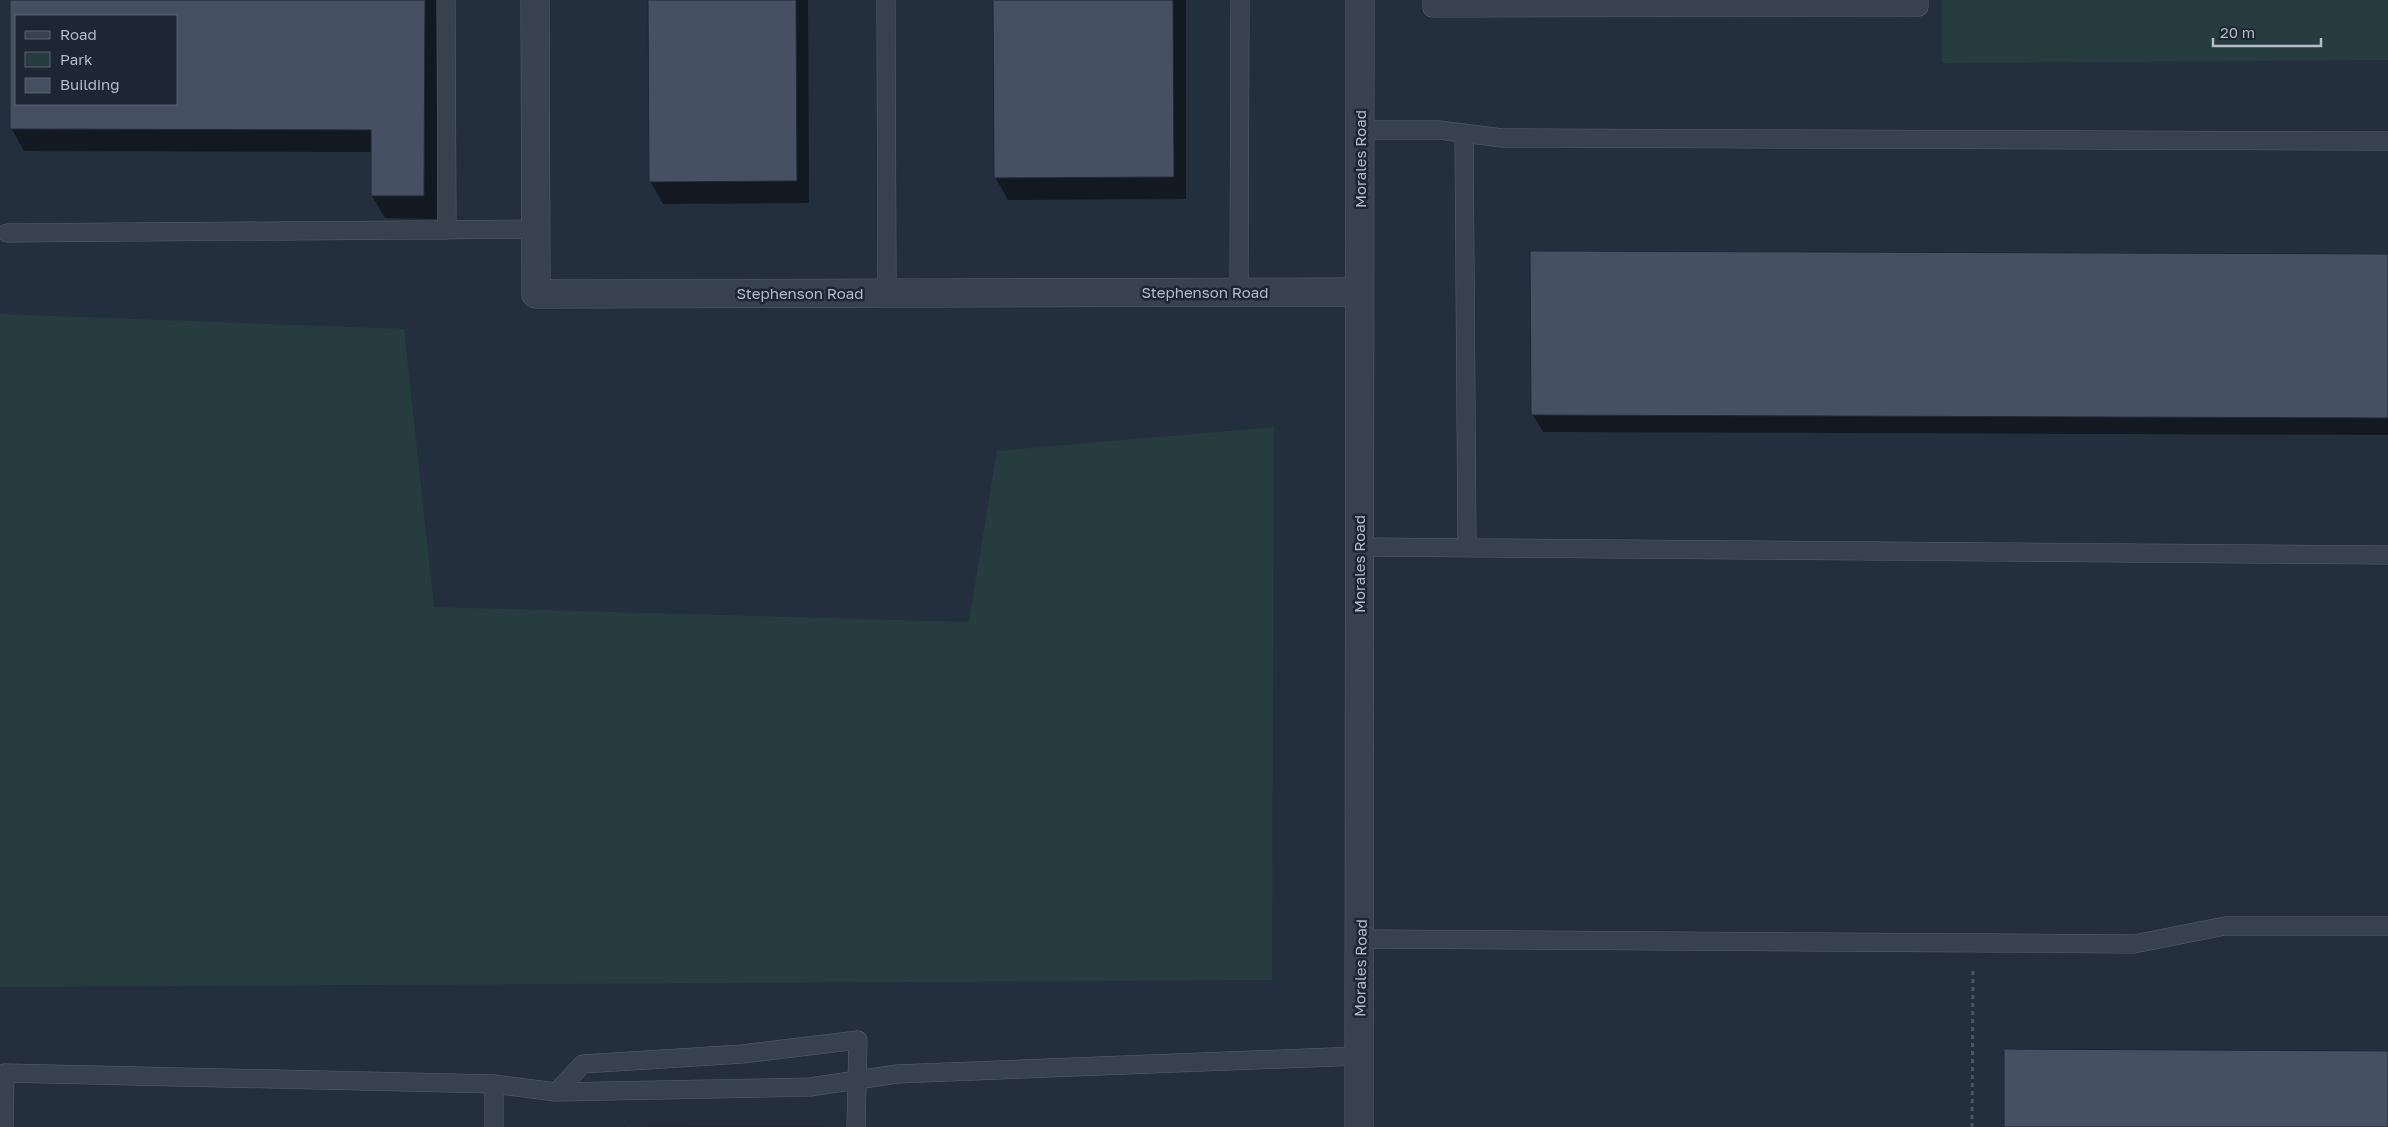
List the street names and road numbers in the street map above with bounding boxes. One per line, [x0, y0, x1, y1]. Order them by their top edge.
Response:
street label: Morales Road [1351, 110, 1369, 208]
street label: Stephenson Road [1141, 283, 1269, 301]
street label: Stephenson Road [736, 284, 864, 302]
street label: Morales Road [1350, 515, 1368, 613]
street label: Morales Road [1350, 919, 1370, 1017]

